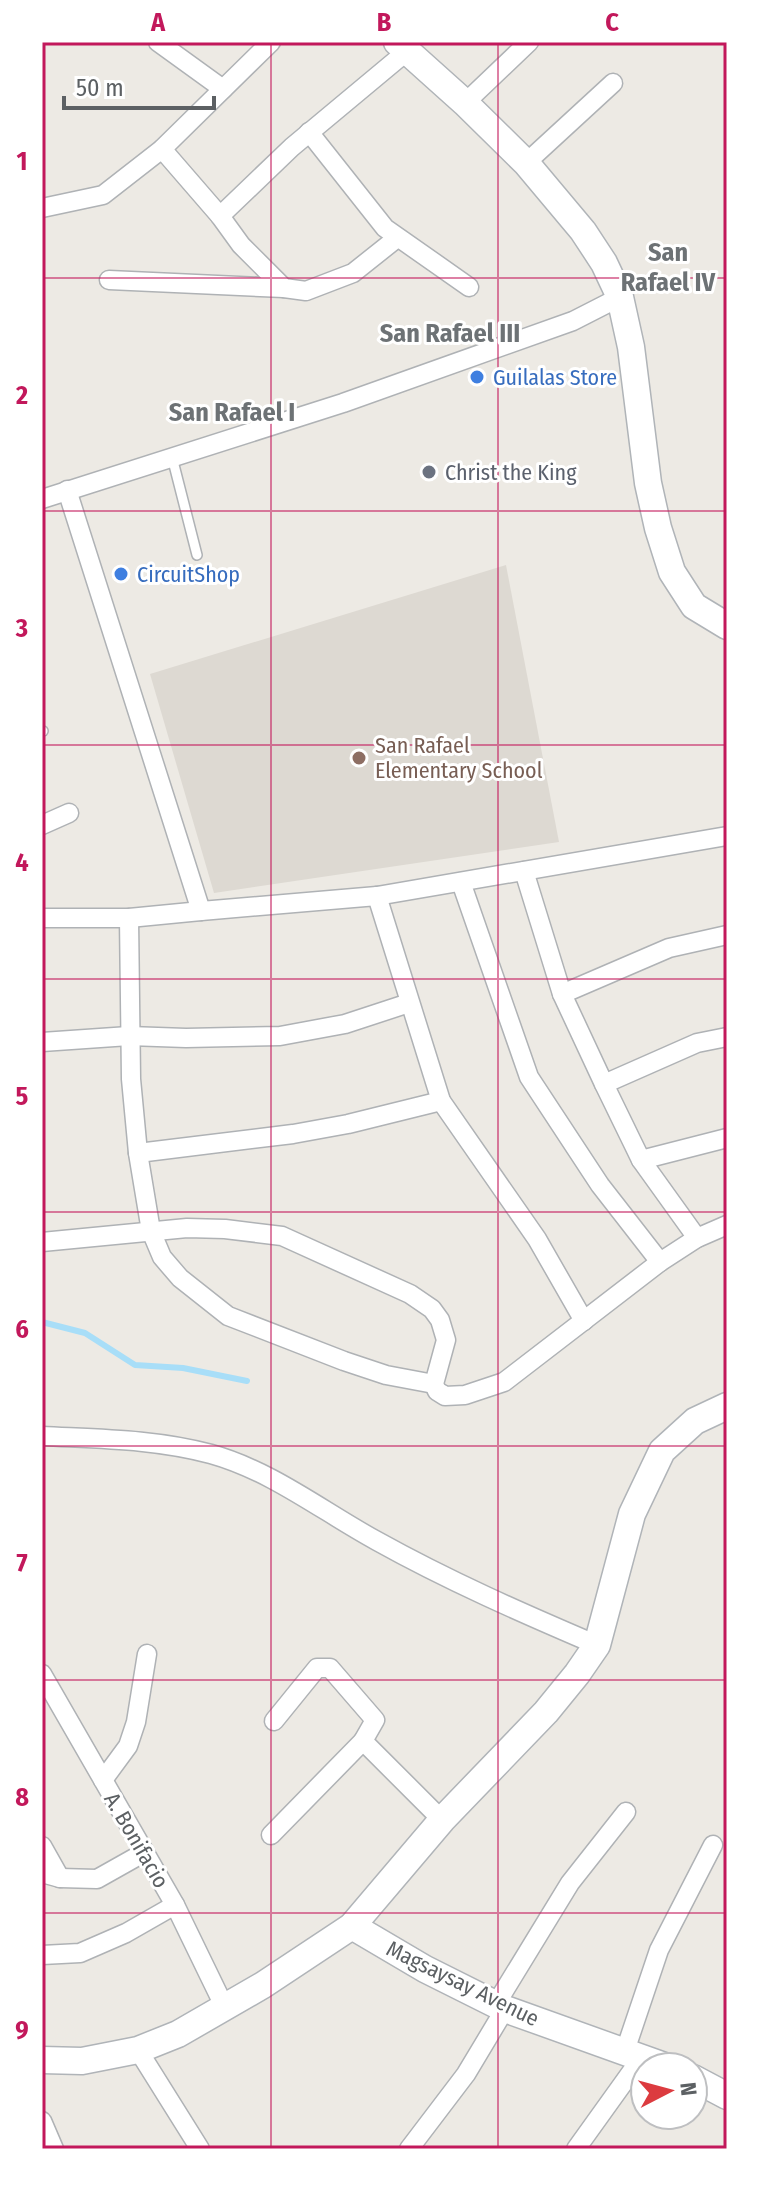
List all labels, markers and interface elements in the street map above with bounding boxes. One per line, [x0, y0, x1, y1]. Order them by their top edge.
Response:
text: A [150, 7, 166, 38]
text: B [377, 7, 392, 38]
text: C [605, 7, 619, 38]
scale bar [64, 60, 214, 110]
text: 50 m [76, 74, 124, 102]
text: 1 [17, 146, 28, 177]
district label: San Rafael IV [621, 237, 716, 298]
district label: San Rafael III [380, 318, 520, 349]
place label: Guilalas Store [493, 364, 617, 391]
marker: Guilalas Store [468, 368, 486, 386]
text: 2 [15, 380, 28, 411]
district label: San Rafael I [169, 397, 295, 428]
place label: Christ the King [445, 459, 577, 486]
marker: Christ the King [420, 463, 438, 481]
place label: CircuitShop [137, 561, 240, 588]
marker: CircuitShop [112, 565, 130, 583]
text: 3 [15, 613, 28, 644]
place label: San Rafael Elementary School [375, 732, 543, 784]
marker: San Rafael Elementary School [350, 749, 368, 767]
text: 4 [15, 847, 29, 878]
text: 5 [16, 1081, 29, 1112]
text: 6 [15, 1314, 29, 1345]
text: 7 [16, 1548, 28, 1579]
text: 8 [15, 1782, 29, 1813]
street label: A. Bonifacio [98, 1788, 175, 1893]
street label: Magsaysay Avenue [382, 1935, 544, 2032]
text: 9 [15, 2015, 29, 2046]
north arrow [629, 2051, 709, 2131]
text: N [674, 2081, 703, 2097]

